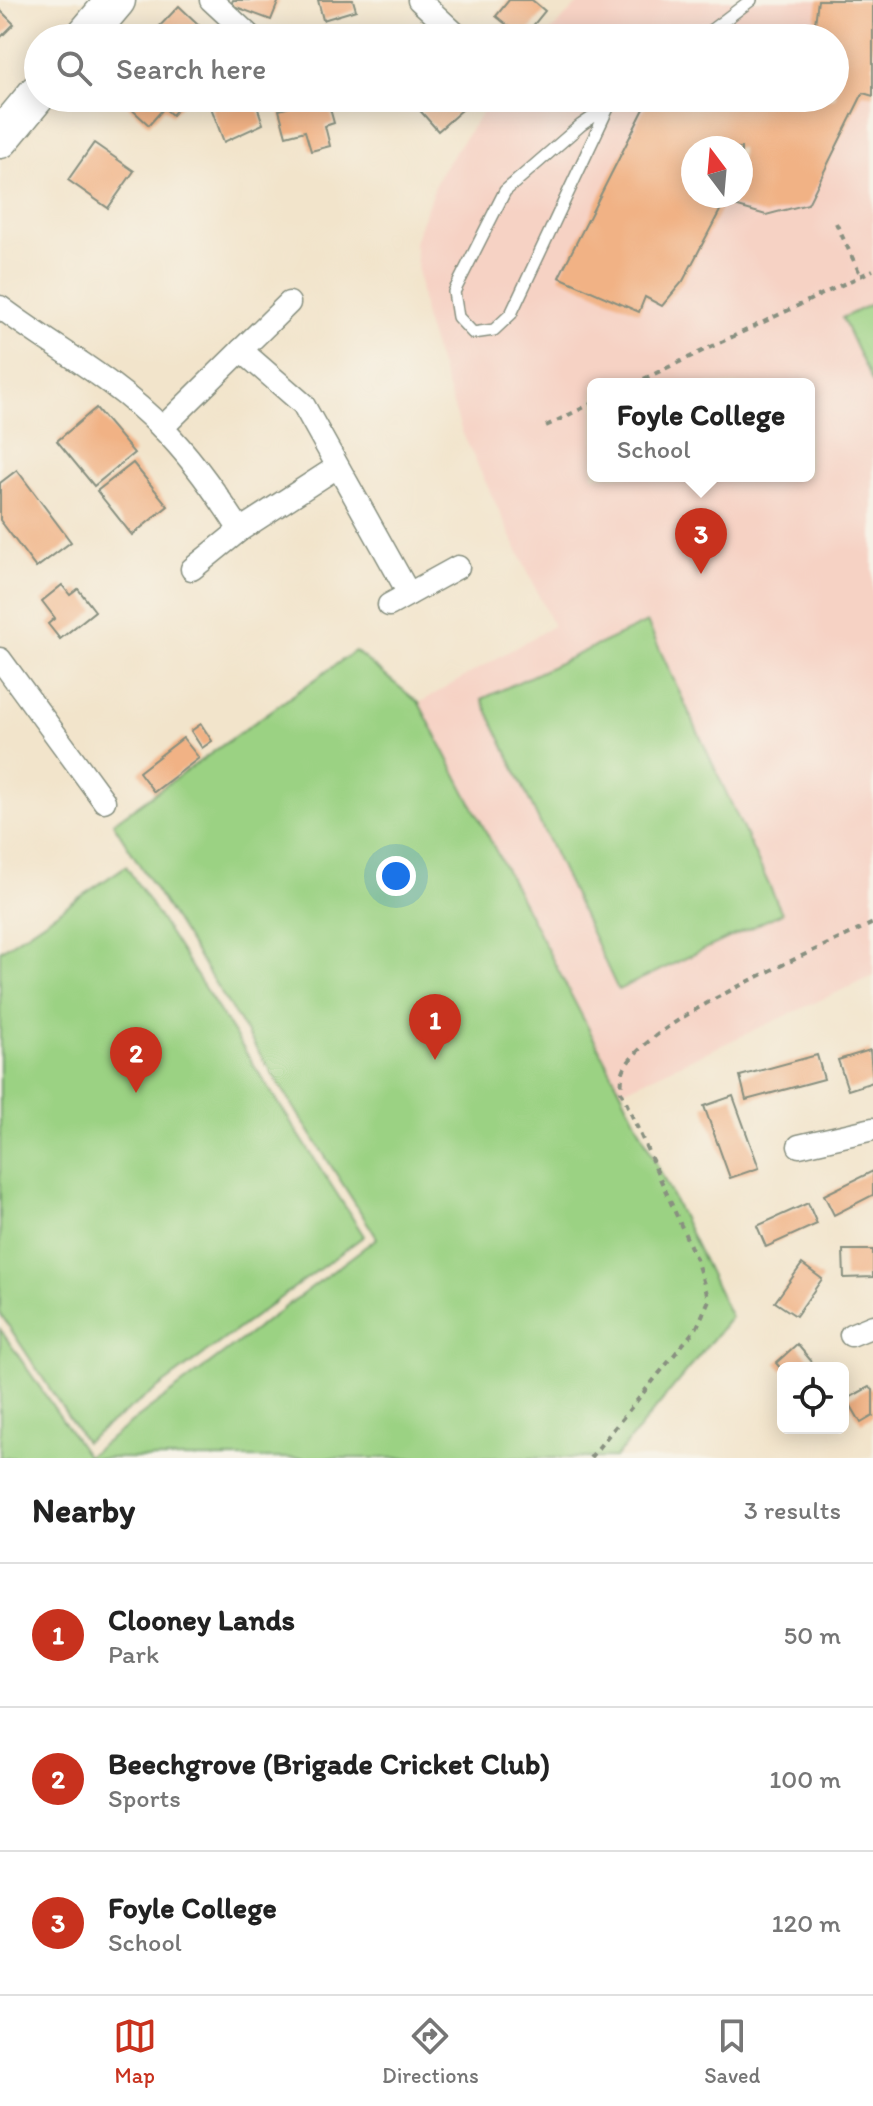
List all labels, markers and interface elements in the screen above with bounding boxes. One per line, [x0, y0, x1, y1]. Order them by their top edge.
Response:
search box [24, 24, 849, 112]
icon: search [52, 46, 96, 90]
text: Search here [116, 50, 266, 87]
north arrow [681, 136, 753, 208]
popup [587, 378, 815, 482]
text: Foyle College [617, 396, 785, 433]
text: School [617, 433, 691, 465]
pin: 3 [675, 508, 727, 574]
your location [376, 856, 416, 896]
pin: 1 [409, 994, 461, 1060]
pin: 2 [110, 1027, 162, 1093]
map controls [777, 1362, 849, 1434]
button: locate [777, 1362, 849, 1434]
text: Nearby [32, 1490, 135, 1531]
text: 3 results [744, 1494, 841, 1526]
text: Clooney Lands [108, 1601, 295, 1638]
text: 1 [52, 1619, 64, 1651]
text: 50 m [784, 1619, 841, 1651]
text: Park [108, 1638, 159, 1670]
text: Beechgrove (Brigade Cricket Club) [108, 1745, 550, 1782]
text: 2 [51, 1763, 65, 1795]
text: 100 m [769, 1763, 841, 1795]
text: Sports [108, 1782, 181, 1814]
text: Foyle College [108, 1889, 277, 1926]
text: 3 [51, 1907, 65, 1939]
text: 120 m [772, 1907, 841, 1939]
text: School [108, 1926, 182, 1958]
tab: Map [113, 2014, 157, 2089]
tab: Directions [382, 2014, 479, 2089]
tab: Saved [704, 2014, 760, 2089]

